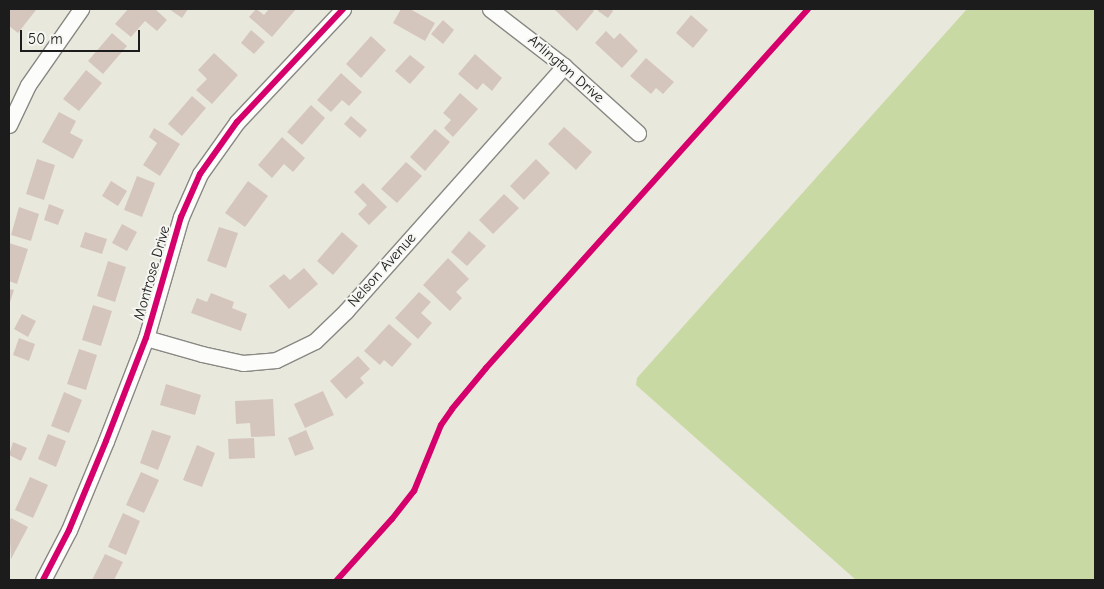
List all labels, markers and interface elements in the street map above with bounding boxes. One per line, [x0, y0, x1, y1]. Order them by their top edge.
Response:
scale bar [22, 20, 142, 52]
text: 50 m [28, 30, 63, 48]
street label: Arlington Drive [524, 31, 608, 107]
street label: Montrose Drive [130, 224, 174, 322]
street label: Nelson Avenue [344, 229, 420, 311]

